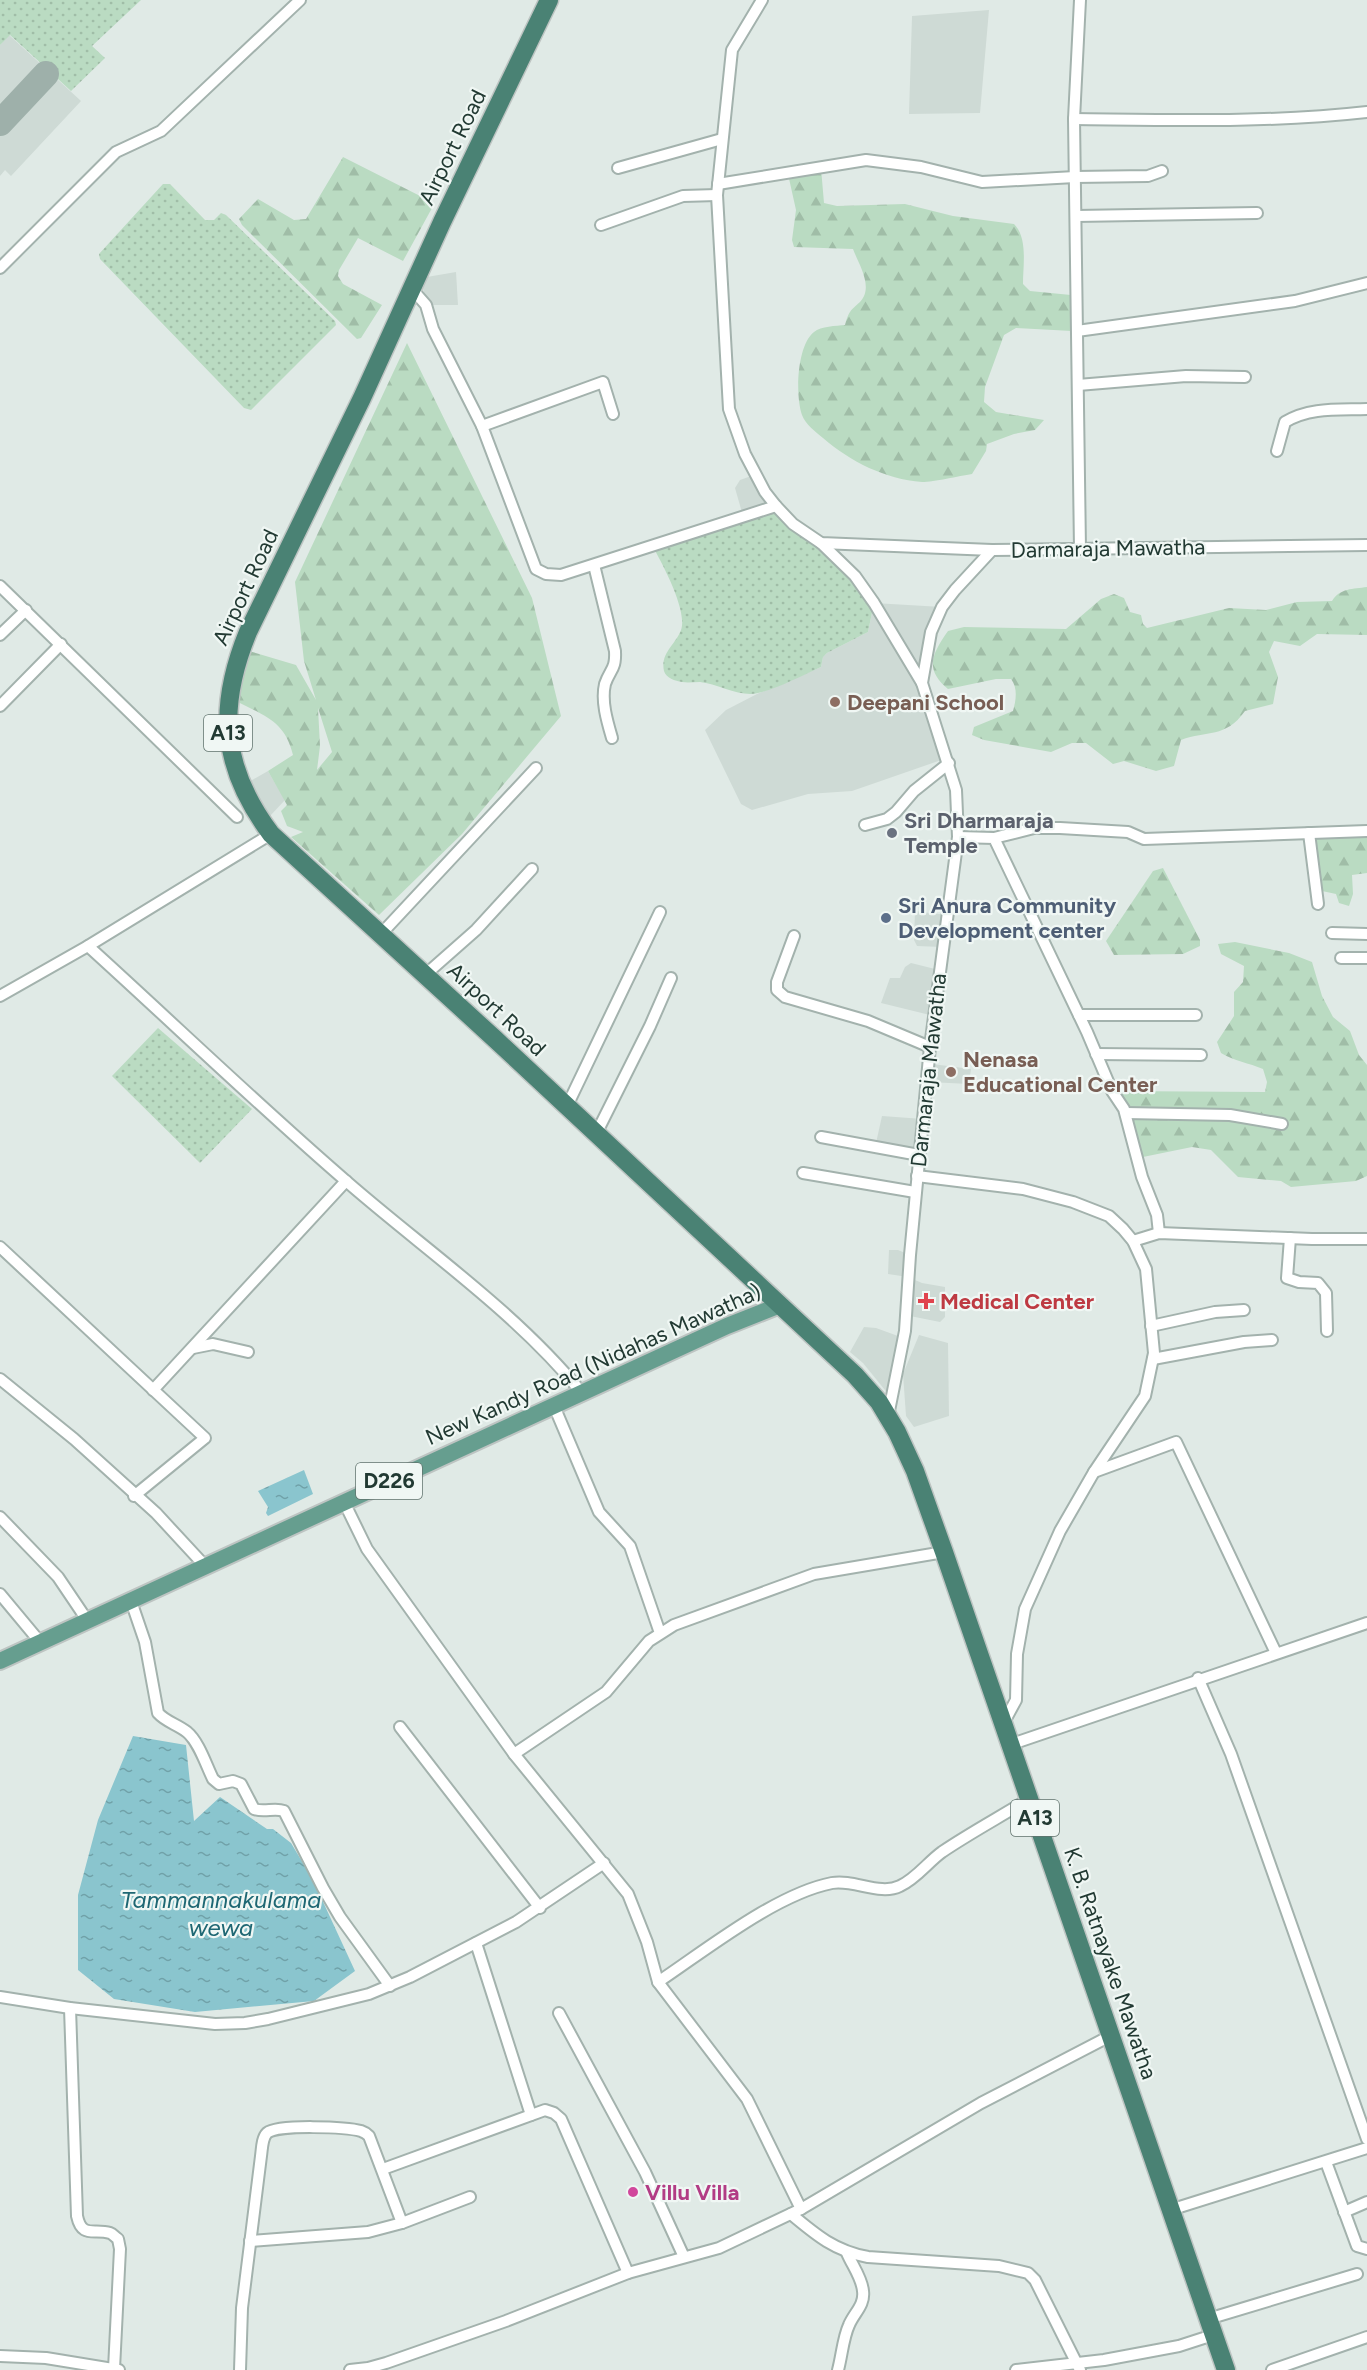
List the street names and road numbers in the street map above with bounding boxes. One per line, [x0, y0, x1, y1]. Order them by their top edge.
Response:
street label: Airport Road [413, 85, 492, 209]
street label: Airport Road [207, 525, 284, 650]
street label: Darmaraja Mawatha [1010, 533, 1206, 564]
road number: A13 [204, 715, 252, 751]
street label: Airport Road [442, 957, 552, 1062]
street label: Darmaraja Mawatha [905, 972, 952, 1168]
street label: New Kandy Road (Nidahas Mawatha) [421, 1278, 765, 1451]
road number: D226 [356, 1463, 422, 1499]
road number: A13 [1011, 1800, 1059, 1836]
street label: K. B. Ratnayake Mawatha [1058, 1844, 1163, 2083]

